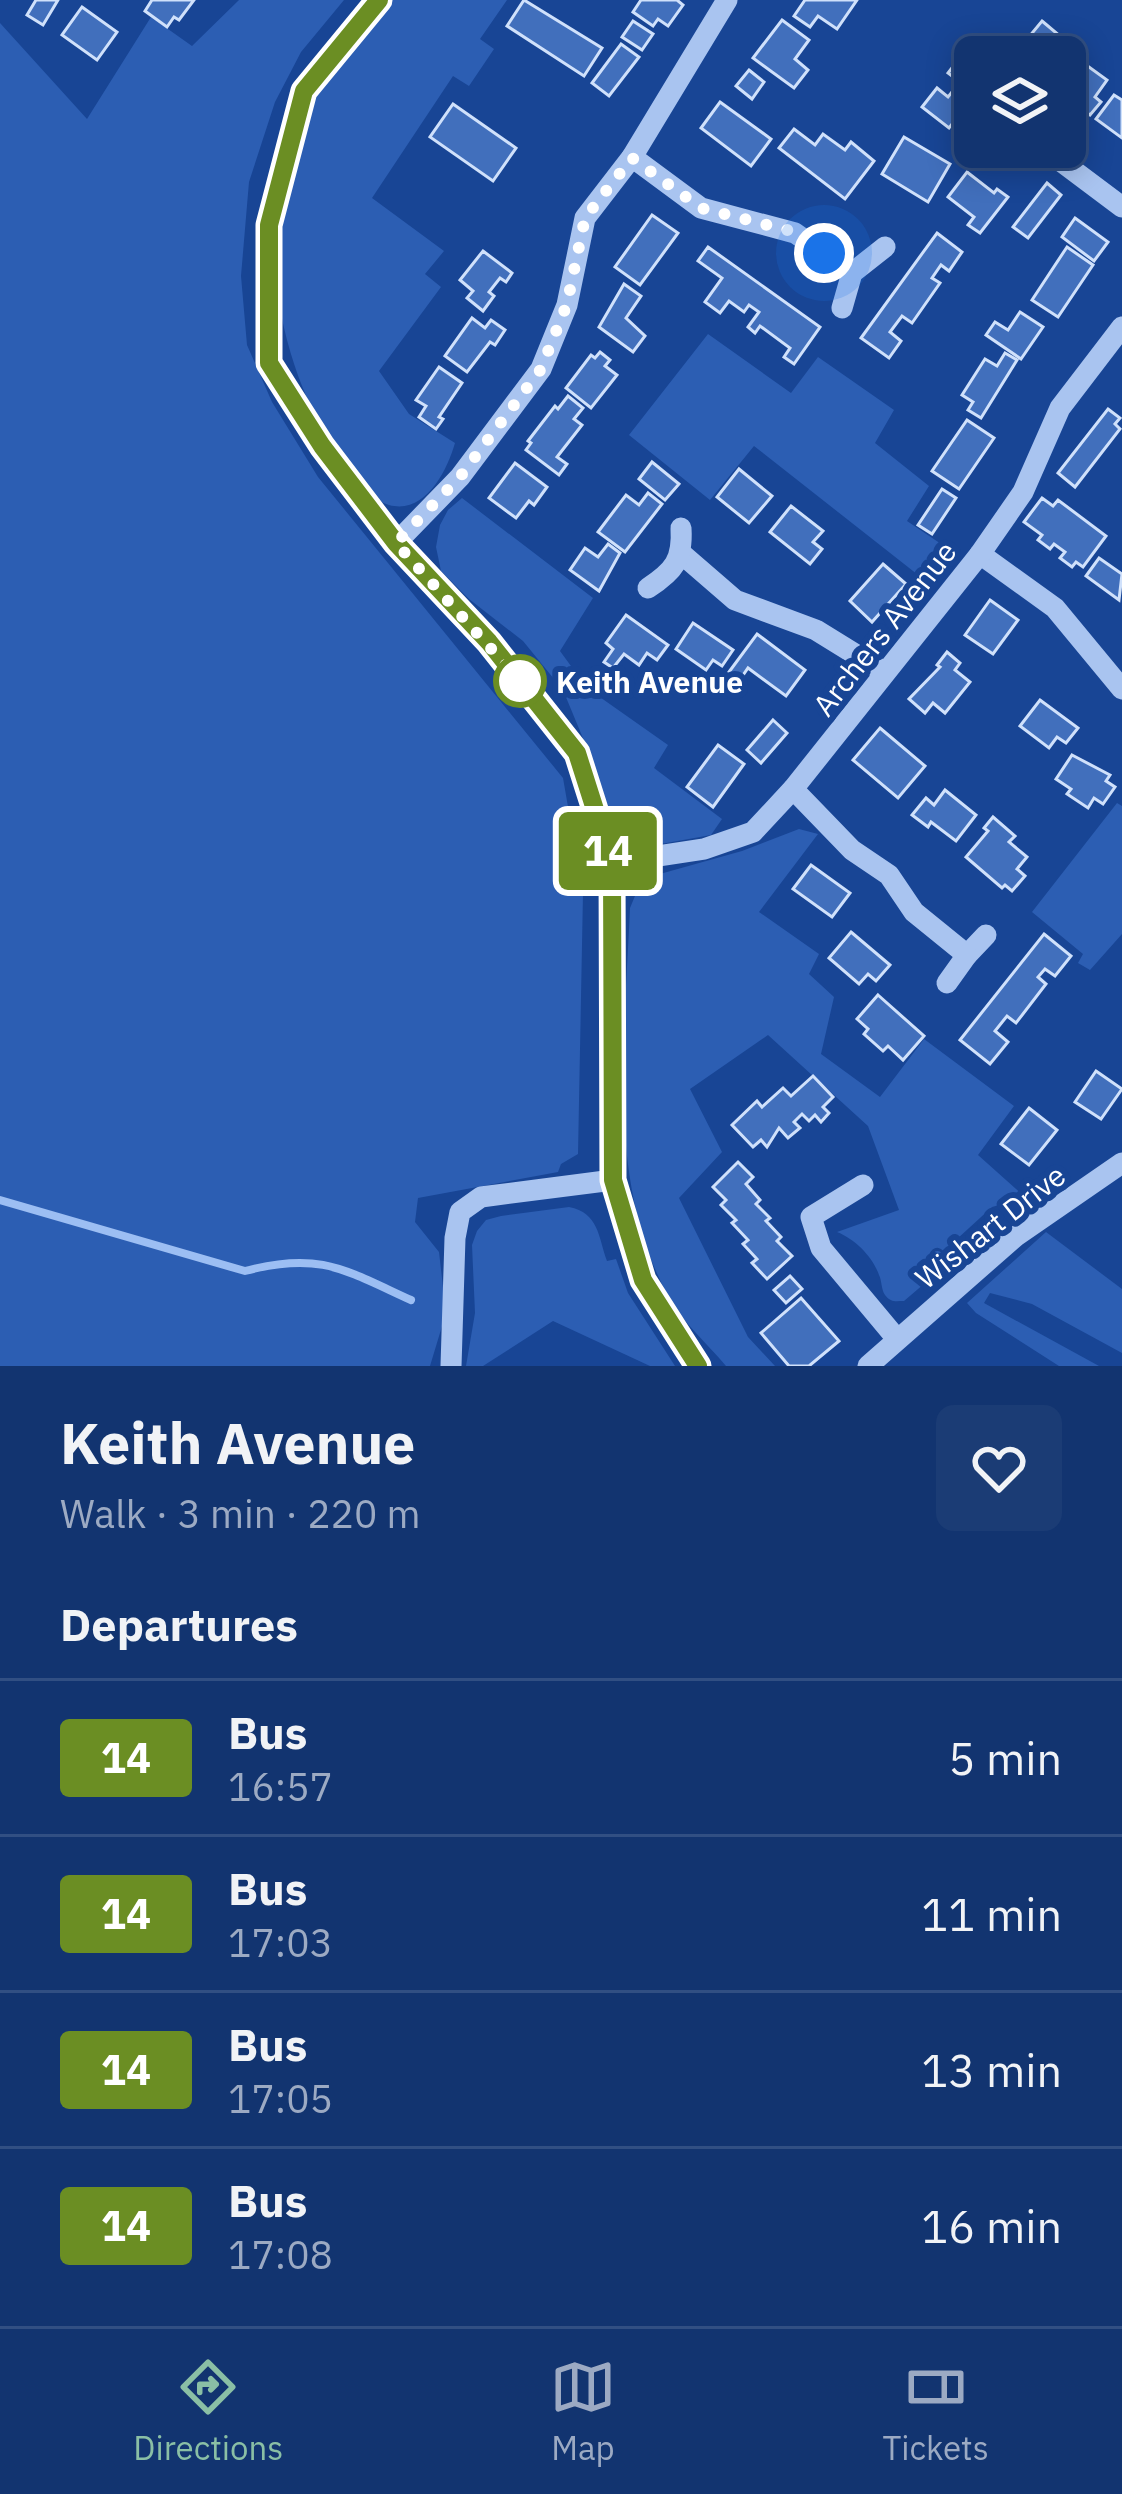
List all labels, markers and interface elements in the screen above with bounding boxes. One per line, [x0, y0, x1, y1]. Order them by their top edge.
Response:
map controls [954, 36, 1086, 168]
button: layers [954, 36, 1086, 168]
your location [794, 223, 854, 283]
street label: Archers Avenue [804, 533, 964, 723]
marker: Keith Avenue [495, 656, 545, 706]
place label: Keith Avenue [556, 662, 743, 701]
line badge: 14 [554, 812, 662, 890]
text: 14 [583, 823, 633, 878]
street label: Wishart Drive [907, 1155, 1073, 1297]
button: heart [936, 1405, 1062, 1531]
text: Keith Avenue [60, 1406, 415, 1480]
text: Walk · 3 min · 220 m [60, 1488, 421, 1539]
text: Departures [60, 1595, 298, 1653]
text: Bus [228, 1703, 308, 1761]
text: 5 min [948, 1729, 1062, 1787]
text: 14 [101, 1730, 151, 1785]
text: 16:57 [228, 1761, 333, 1812]
text: Bus [228, 1859, 308, 1917]
text: 11 min [921, 1885, 1062, 1943]
text: 14 [101, 1886, 151, 1941]
text: 17:03 [228, 1917, 333, 1968]
text: Bus [228, 2015, 308, 2073]
text: 13 min [921, 2041, 1062, 2099]
text: 14 [101, 2042, 151, 2097]
text: 17:05 [228, 2073, 333, 2124]
text: Bus [228, 2171, 308, 2229]
text: 16 min [921, 2197, 1062, 2255]
text: 14 [101, 2198, 151, 2253]
text: 17:08 [228, 2229, 333, 2280]
tab: Directions [133, 2354, 283, 2469]
tab: Map [550, 2354, 616, 2469]
tab: Tickets [882, 2354, 989, 2469]

